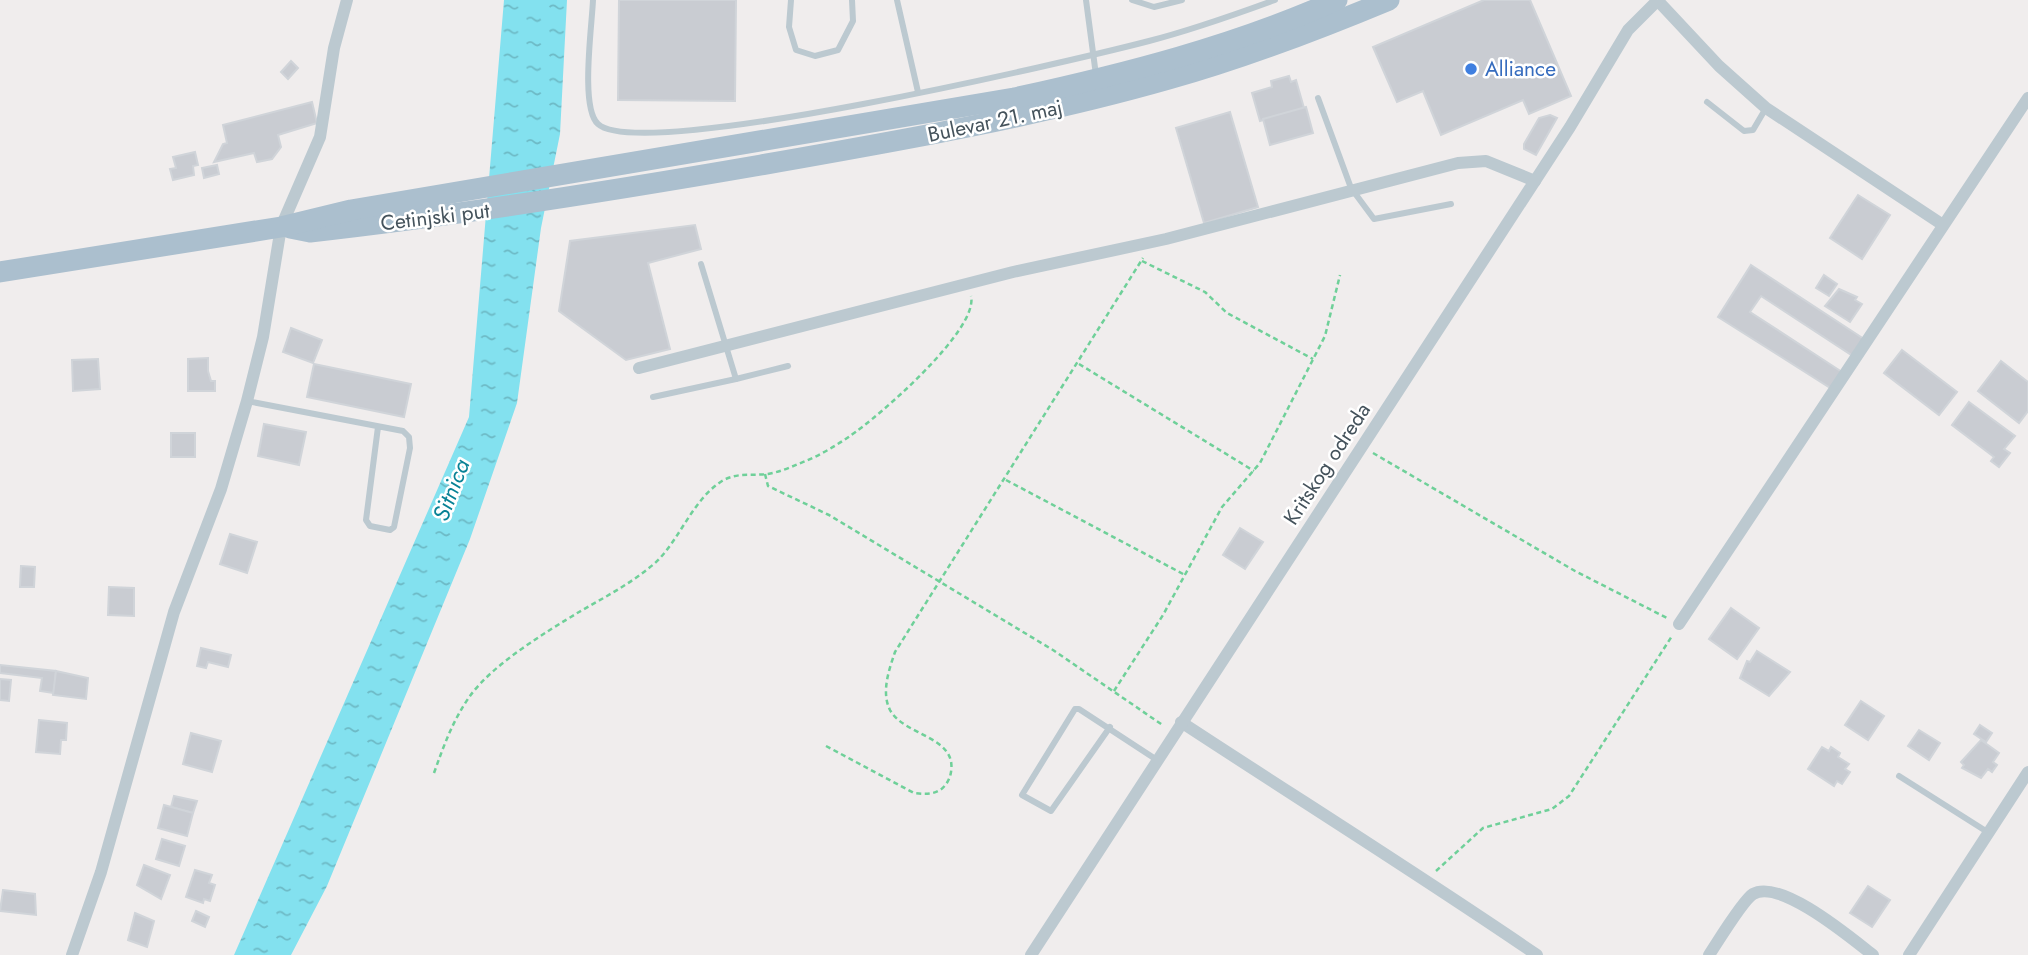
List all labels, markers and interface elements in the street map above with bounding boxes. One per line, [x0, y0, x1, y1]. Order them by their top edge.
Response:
place label: Alliance [1485, 54, 1556, 84]
marker: Alliance [1463, 61, 1479, 77]
street label: Bulevar 21. maj [925, 92, 1065, 150]
street label: Cetinjski put [379, 195, 491, 239]
street label: Kritskog odreda [1276, 397, 1378, 531]
water label: Sitnica [424, 454, 478, 526]

